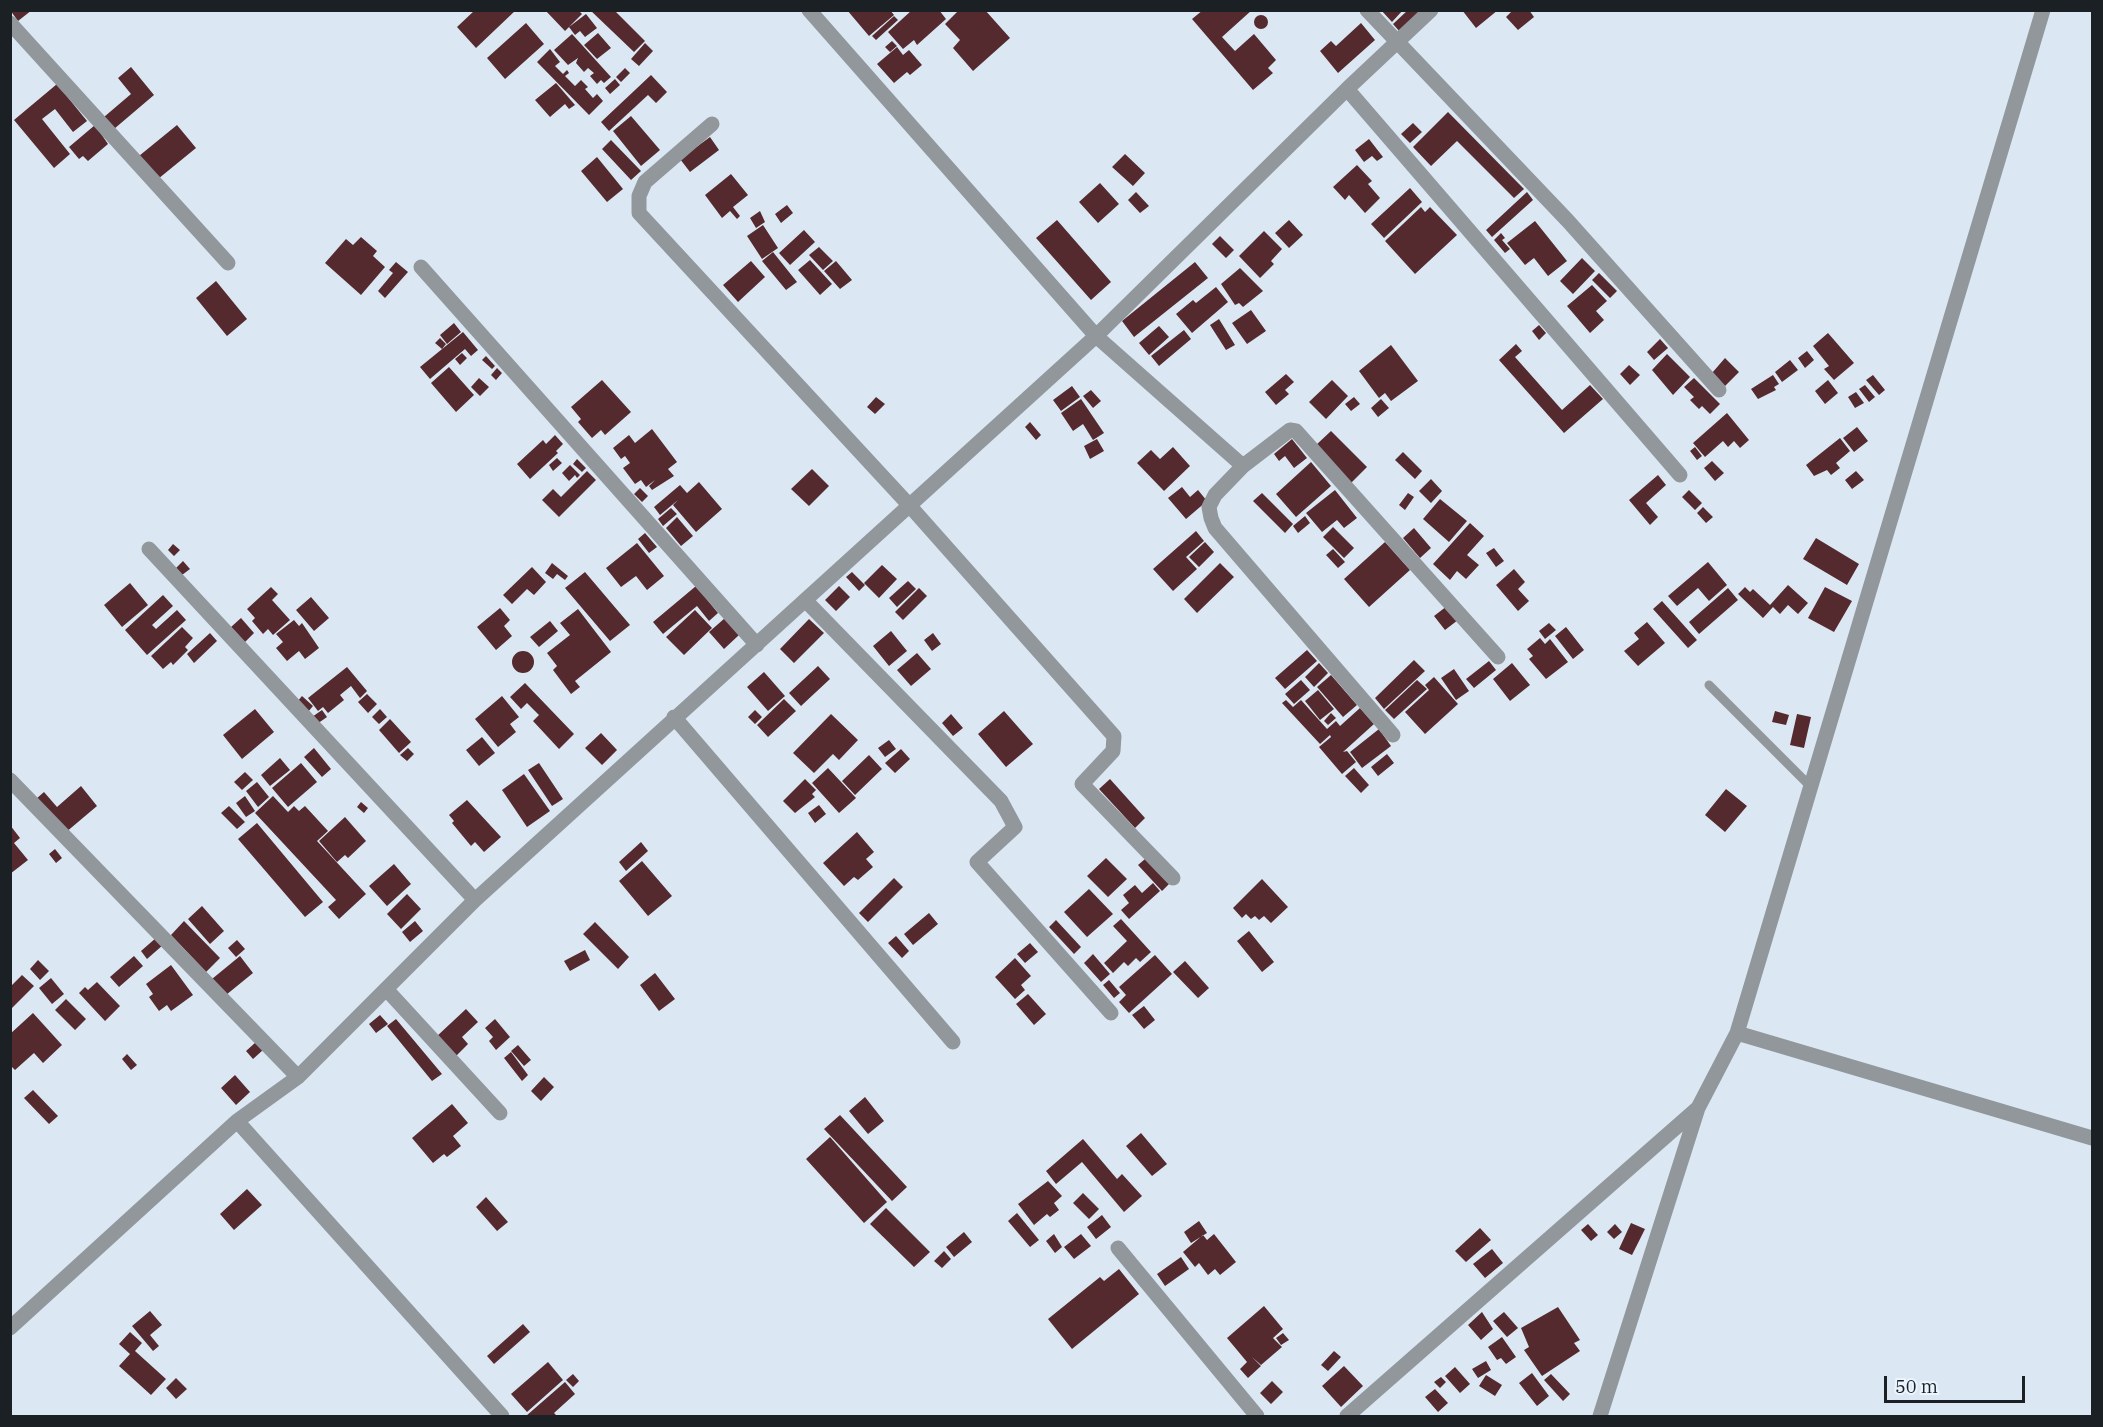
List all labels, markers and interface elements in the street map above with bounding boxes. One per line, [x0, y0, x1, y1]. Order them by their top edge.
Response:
scale bar [1887, 1364, 2028, 1402]
text: 50 m [1895, 1375, 1938, 1398]

